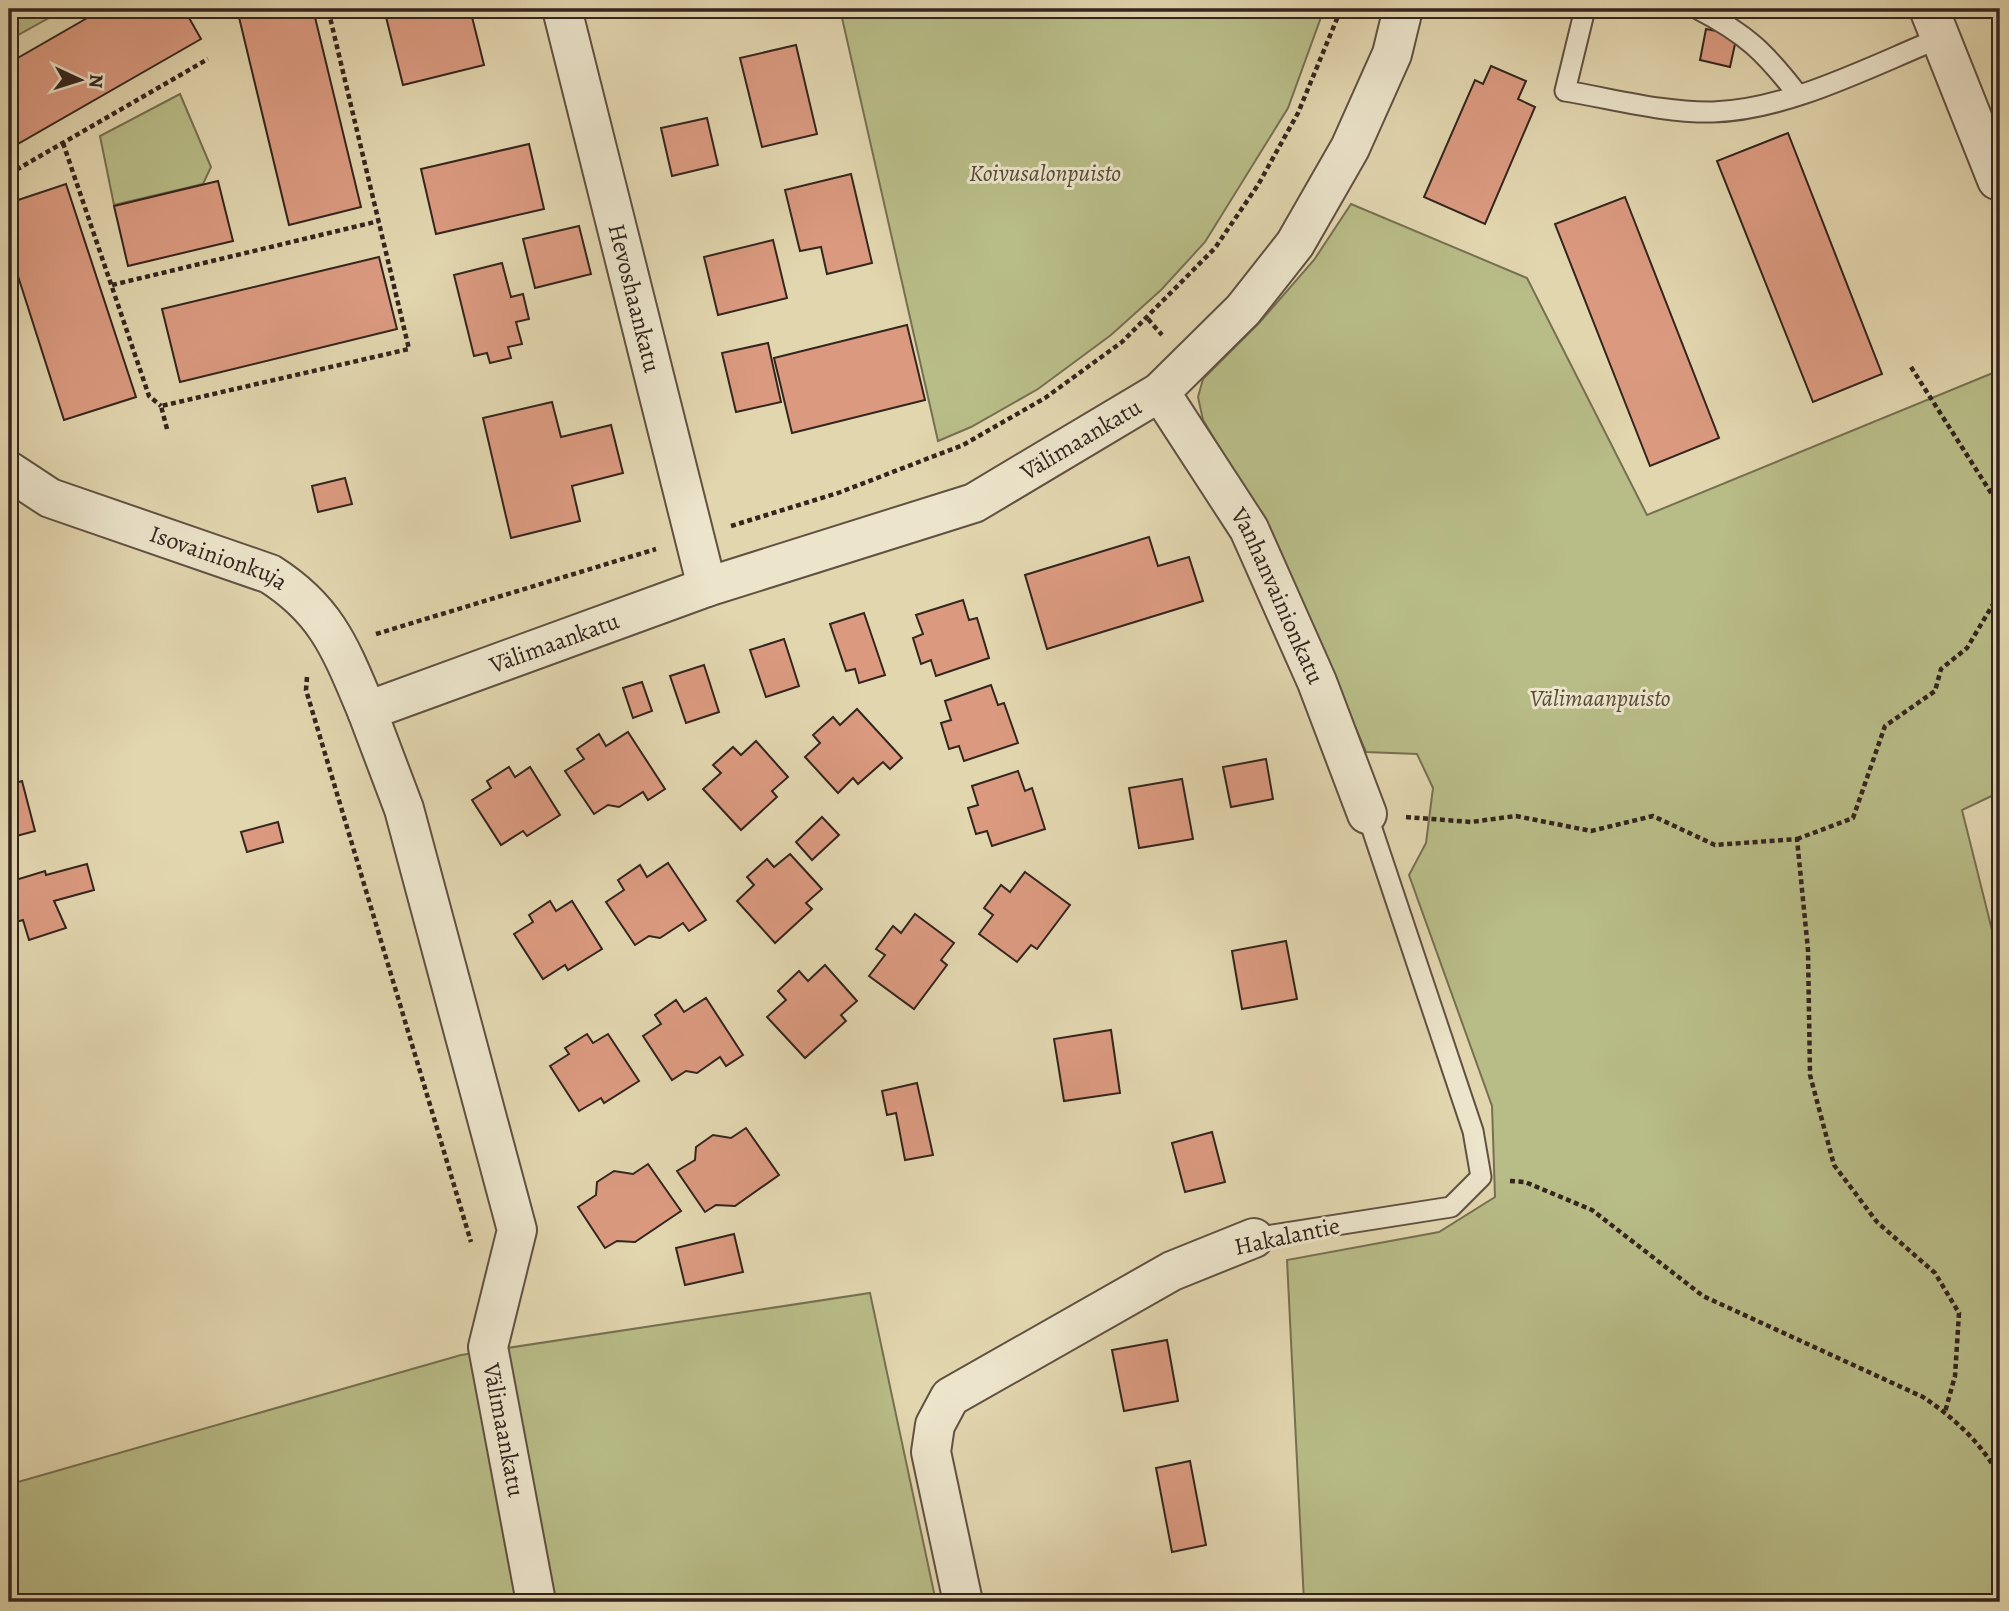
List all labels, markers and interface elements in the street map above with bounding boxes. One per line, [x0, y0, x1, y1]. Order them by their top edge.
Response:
north arrow [46, 46, 116, 116]
text: N [82, 73, 109, 89]
park label: Koivusalonpuisto [969, 157, 1121, 189]
street label: Hevoshaankatu [600, 220, 669, 376]
street label: Välimaankatu [1014, 391, 1147, 488]
street label: Vanhanvainionkatu [1223, 500, 1332, 689]
street label: Isovainionkuja [145, 518, 295, 598]
street label: Välimaankatu [484, 604, 623, 681]
park label: Välimaanpuisto [1530, 682, 1671, 714]
street label: Hakalantie [1231, 1209, 1343, 1263]
street label: Välimaankatu [475, 1359, 533, 1500]

